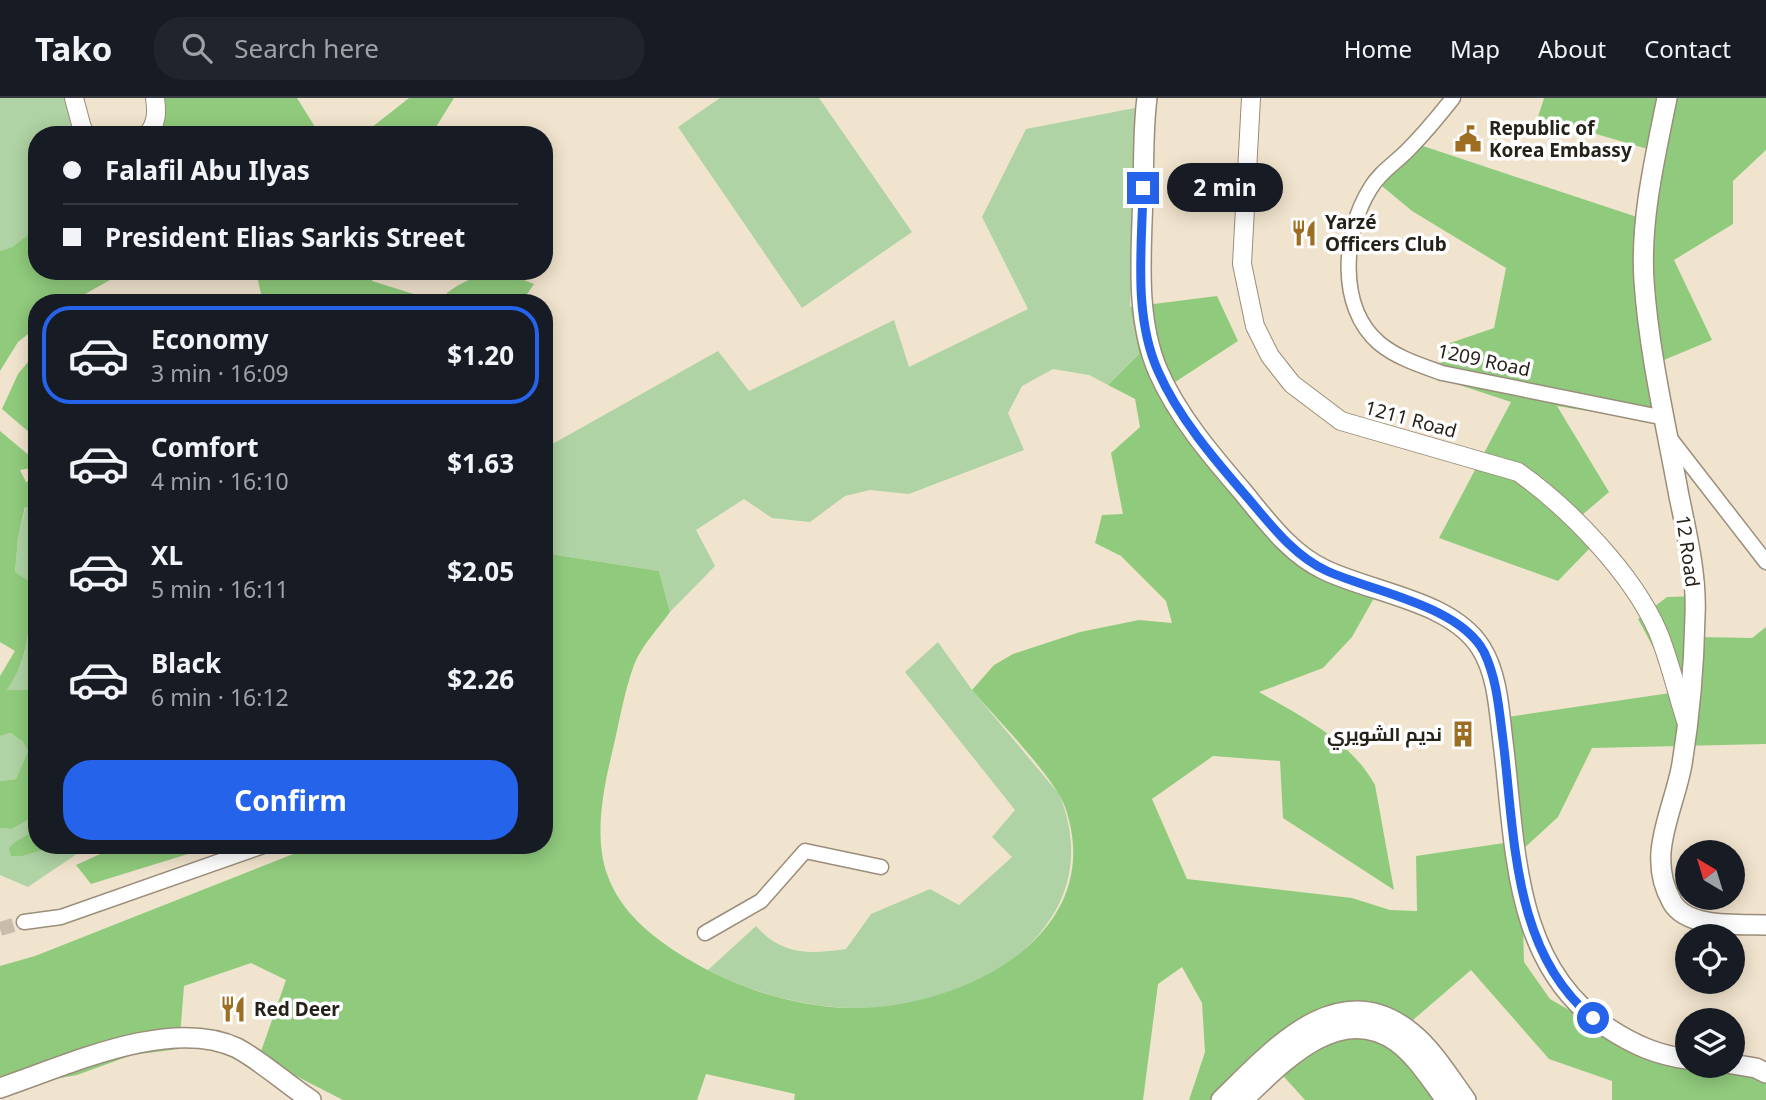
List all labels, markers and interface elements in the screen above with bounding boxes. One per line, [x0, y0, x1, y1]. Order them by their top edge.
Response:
search box [154, 17, 644, 80]
text: Tako [35, 26, 112, 71]
icon: search [178, 29, 216, 67]
text: Search here [234, 30, 379, 66]
text: Home [1344, 32, 1412, 65]
text: Map [1450, 32, 1500, 65]
text: About [1538, 32, 1606, 65]
text: Contact [1644, 32, 1731, 65]
place label: Republic of Korea Embassy [1489, 115, 1632, 163]
public building icon: Republic of Korea Embassy [1453, 124, 1483, 154]
text: Falafil Abu Ilyas [105, 152, 310, 188]
callout: 2 min [1168, 164, 1283, 212]
text: 2 min [1193, 171, 1257, 203]
route end [1127, 172, 1159, 204]
place label: Yarzé Officers Club [1325, 209, 1447, 257]
restaurant icon: Yarzé Officers Club [1289, 218, 1319, 248]
text: President Elias Sarkis Street [105, 219, 465, 255]
text: Economy [151, 321, 269, 357]
icon: car [67, 324, 130, 387]
text: $1.20 [447, 337, 514, 373]
street label: 1209 Road [1435, 338, 1533, 382]
text: 3 min · 16:09 [151, 357, 289, 389]
street label: 1211 Road [1362, 394, 1460, 444]
text: Comfort [151, 429, 259, 465]
icon: car [67, 432, 130, 495]
text: $1.63 [447, 445, 514, 481]
text: 4 min · 16:10 [151, 465, 289, 497]
street label: 12 Road [1670, 513, 1706, 589]
text: XL [151, 537, 183, 573]
icon: car [67, 540, 130, 603]
text: $2.05 [447, 553, 514, 589]
text: 5 min · 16:11 [151, 573, 289, 605]
text: Black [151, 645, 221, 681]
icon: car [67, 648, 130, 711]
text: $2.26 [447, 661, 514, 697]
text: 6 min · 16:12 [151, 681, 289, 713]
building icon: نديم الشويري [1448, 719, 1478, 749]
place label: نديم الشويري [1327, 721, 1442, 750]
button: Confirm [63, 760, 518, 840]
north arrow [1675, 840, 1745, 910]
map controls [1675, 840, 1745, 1078]
button: locate [1675, 924, 1745, 994]
restaurant icon: Red Deer [218, 994, 248, 1024]
place label: Red Deer [254, 996, 340, 1022]
route start [1577, 1002, 1609, 1034]
button: layers [1675, 1008, 1745, 1078]

